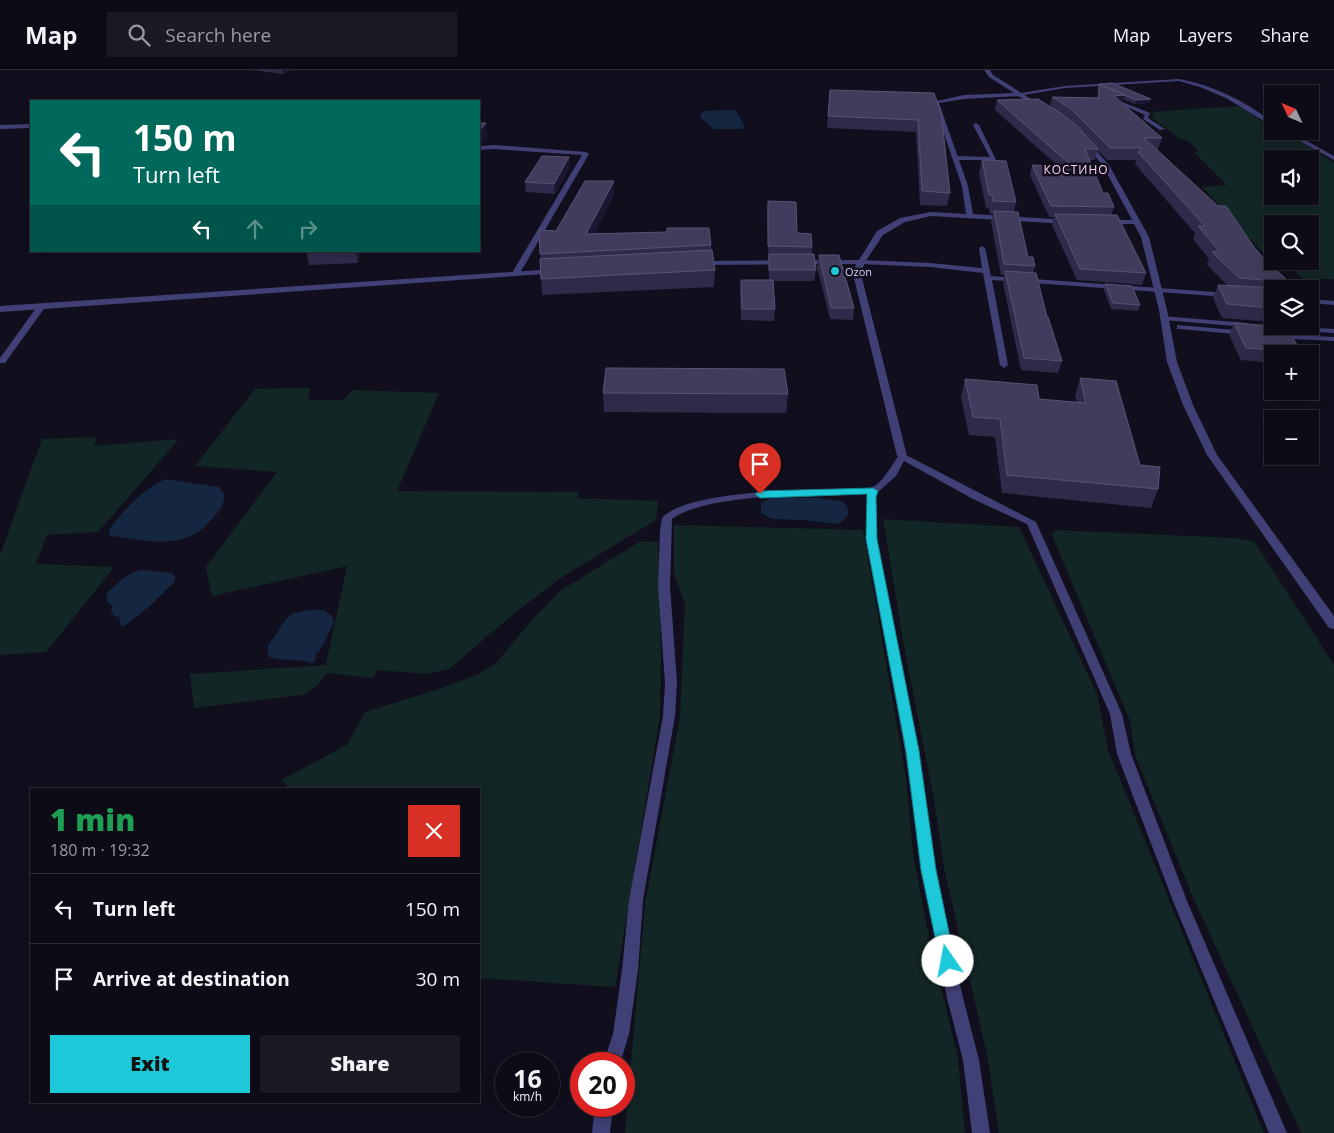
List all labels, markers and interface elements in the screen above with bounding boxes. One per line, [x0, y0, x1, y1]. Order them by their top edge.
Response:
search box [107, 12, 457, 57]
text: Map [25, 18, 77, 51]
icon: search [125, 21, 153, 49]
text: Search here [165, 22, 271, 48]
text: Map [1113, 23, 1150, 47]
text: Layers [1178, 23, 1233, 47]
text: Share [1261, 23, 1309, 47]
north arrow [1264, 85, 1319, 140]
map controls [1264, 85, 1319, 465]
text: 150 m [133, 114, 237, 161]
icon: left [50, 120, 115, 185]
button: sound [1264, 150, 1319, 205]
text: Turn left [133, 159, 220, 189]
district label: КОСТИНО [1043, 161, 1109, 178]
icon: left [188, 215, 216, 243]
icon: ahead [241, 215, 269, 243]
icon: right [294, 215, 322, 243]
button: search [1264, 215, 1319, 270]
place label: Ozon [845, 264, 872, 279]
marker: Ozon [829, 265, 841, 277]
button: layers [1264, 280, 1319, 335]
button: + [1264, 345, 1319, 400]
button: − [1264, 410, 1319, 465]
pin [739, 443, 781, 494]
icon: arrive [746, 450, 774, 478]
text: 1 min [50, 799, 135, 840]
button: close [408, 805, 460, 857]
text: 180 m · 19:32 [50, 839, 150, 861]
icon: left [50, 895, 78, 923]
text: Turn left [93, 896, 175, 922]
text: 150 m [405, 896, 460, 922]
position arrow [921, 934, 973, 986]
icon: arrive [50, 965, 78, 993]
text: Arrive at destination [93, 966, 290, 992]
text: 30 m [416, 966, 460, 992]
button: Exit [50, 1035, 250, 1093]
button: Share [260, 1035, 460, 1093]
speed limit sign: 20 [570, 1052, 635, 1117]
text: 16 [513, 1061, 542, 1095]
text: km/h [513, 1088, 542, 1105]

